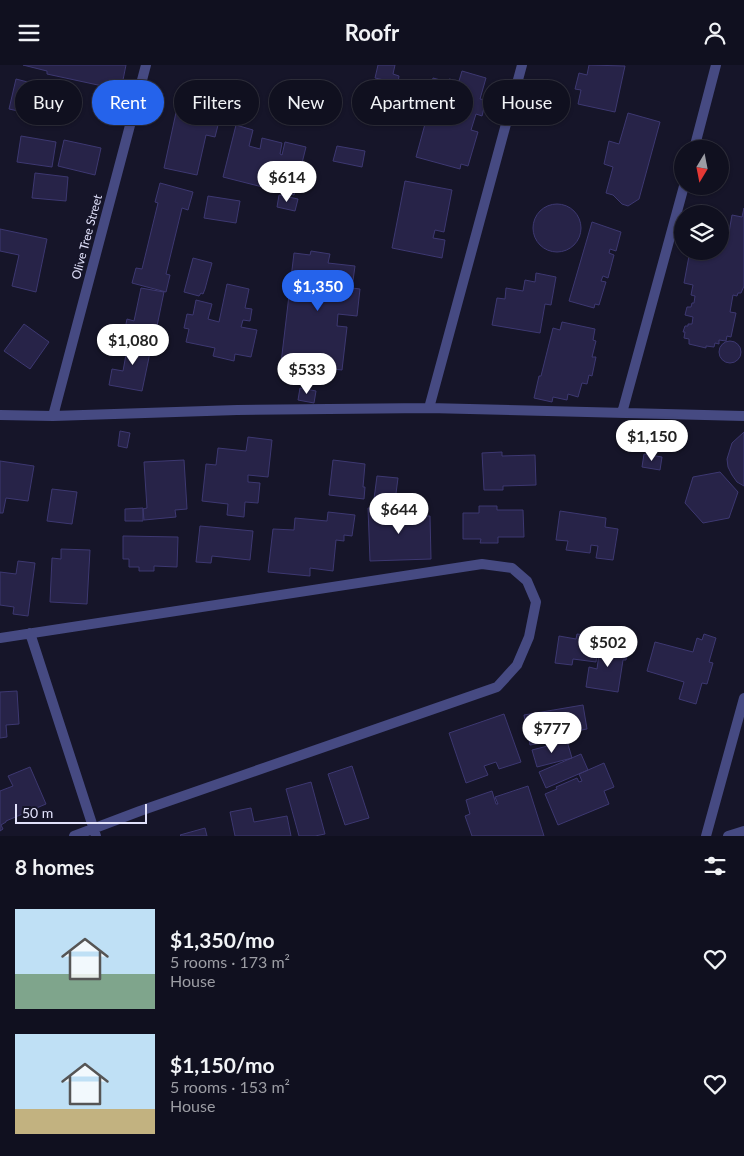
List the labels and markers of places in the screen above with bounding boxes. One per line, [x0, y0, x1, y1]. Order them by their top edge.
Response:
pin: $614 [257, 161, 317, 203]
pin: $1,350 [277, 269, 359, 312]
pin: $1,080 [92, 323, 174, 366]
pin: $533 [277, 353, 337, 395]
pin: $1,150 [611, 419, 693, 462]
pin: $644 [369, 493, 429, 535]
pin: $502 [578, 625, 638, 668]
pin: $777 [522, 711, 582, 754]

